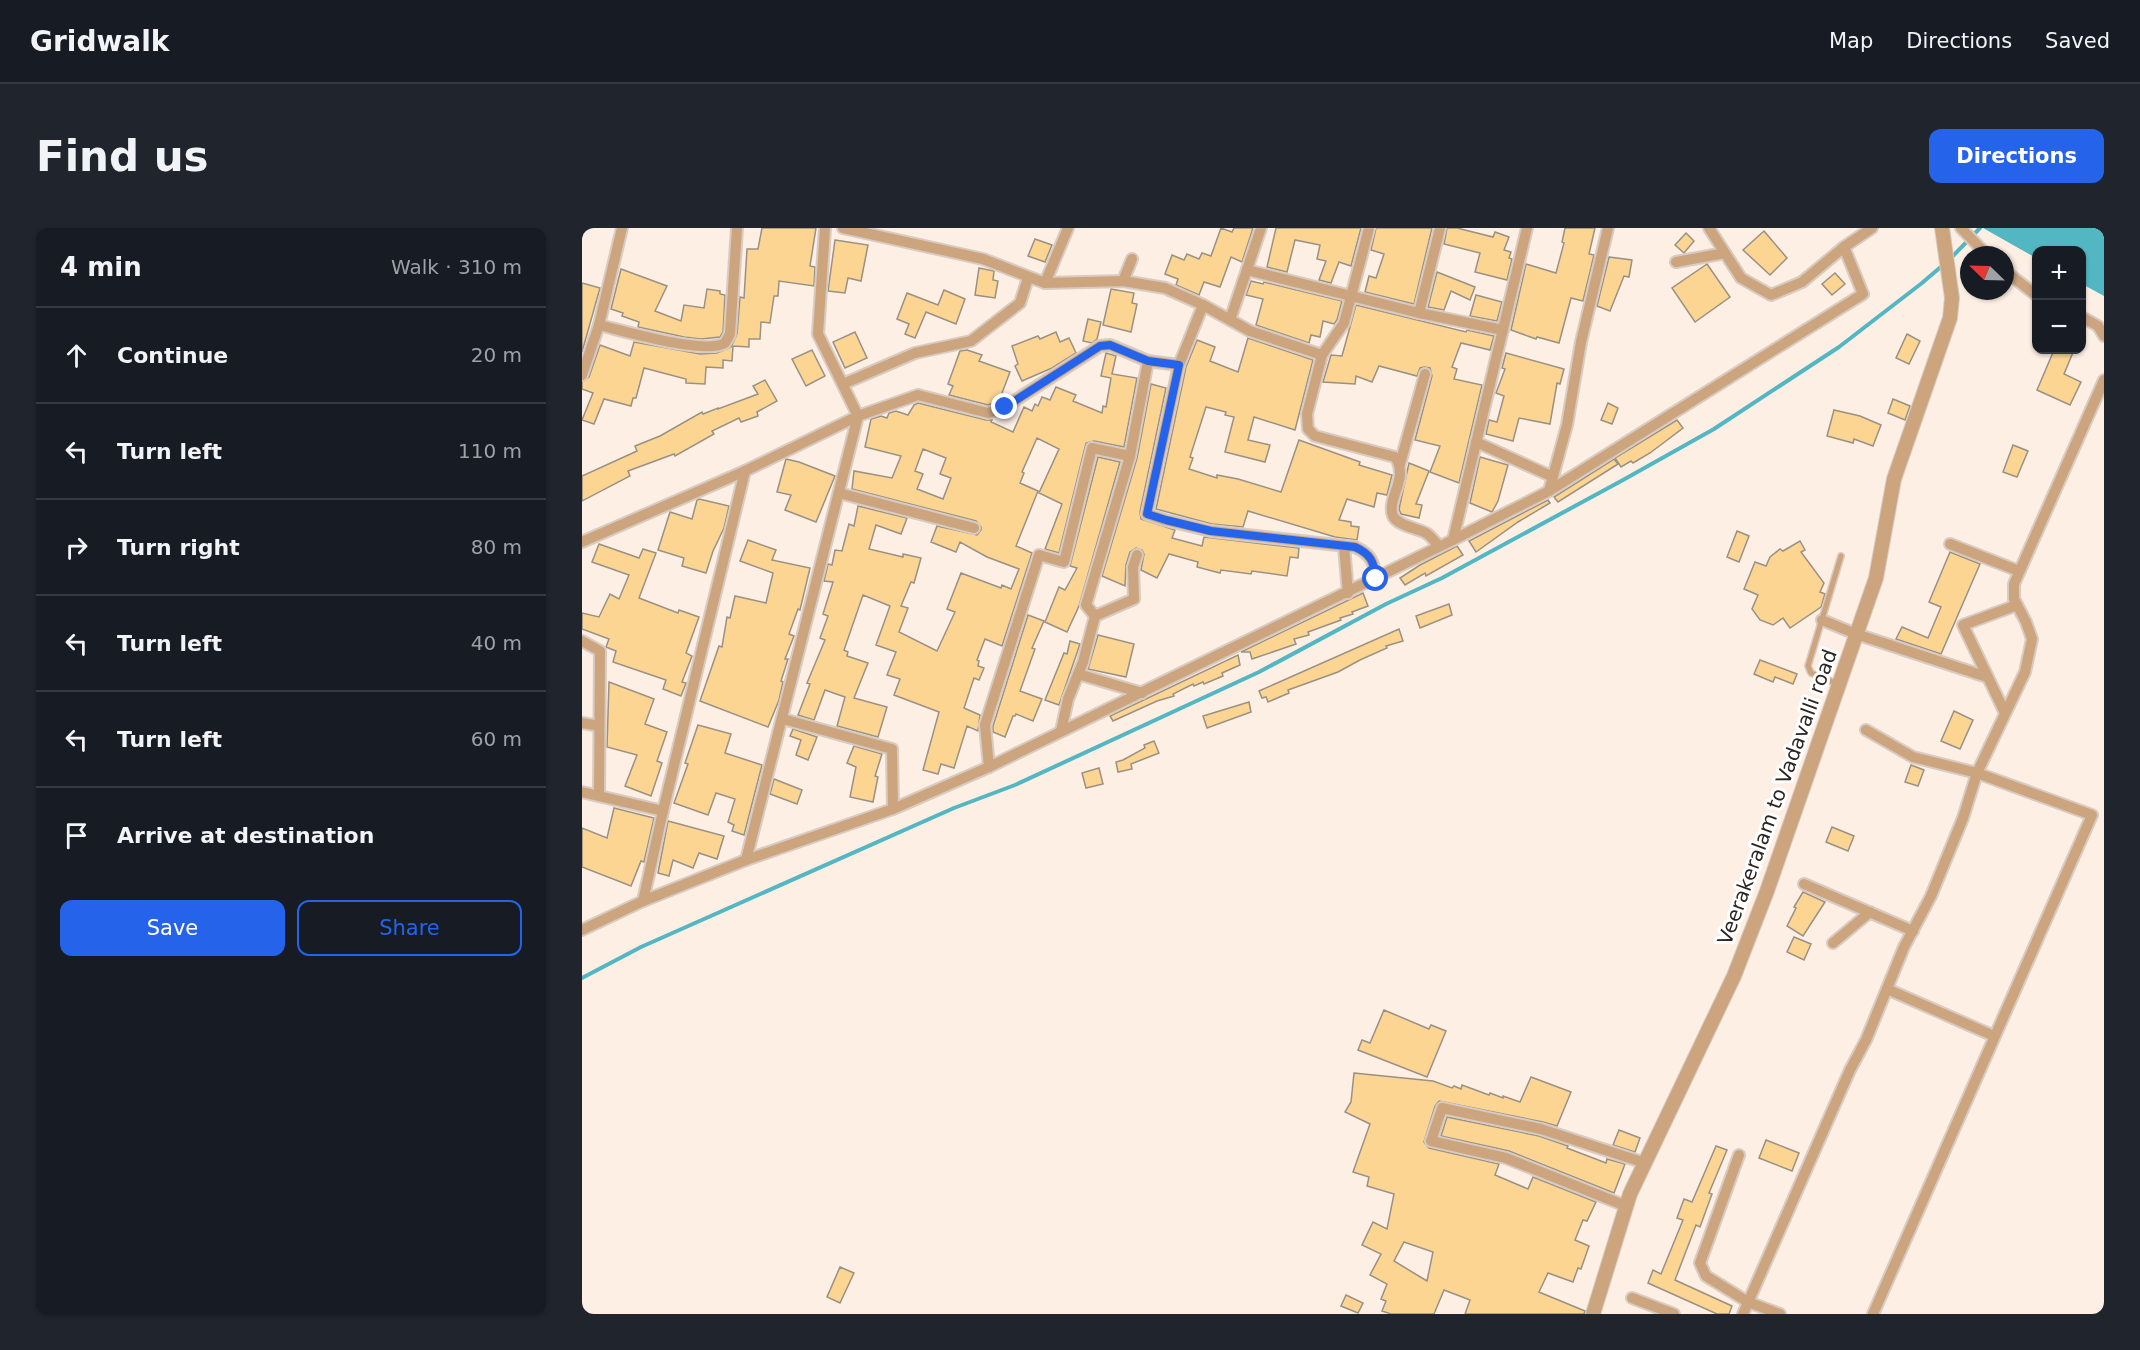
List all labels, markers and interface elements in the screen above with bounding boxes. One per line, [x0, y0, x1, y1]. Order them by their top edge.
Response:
text: Gridwalk [30, 25, 169, 58]
text: Map [1829, 29, 1873, 53]
text: Directions [1906, 29, 2012, 53]
text: Saved [2045, 29, 2110, 53]
button: Directions [1929, 129, 2104, 183]
text: Find us [36, 132, 209, 181]
north arrow [1960, 246, 2014, 300]
map controls [2032, 246, 2086, 354]
button: + [2032, 246, 2086, 300]
text: 4 min [60, 252, 142, 282]
text: Walk · 310 m [391, 255, 522, 279]
button: − [2032, 300, 2086, 354]
icon: ahead [60, 339, 93, 372]
text: Continue [117, 343, 228, 368]
text: 20 m [471, 343, 522, 367]
route end [991, 393, 1017, 419]
icon: left [60, 435, 93, 468]
text: Turn left [117, 439, 222, 464]
text: 110 m [458, 439, 522, 463]
icon: right [60, 531, 93, 564]
text: Turn right [117, 535, 240, 560]
text: 80 m [471, 535, 522, 559]
route start [1362, 565, 1388, 591]
icon: left [60, 627, 93, 660]
text: Turn left [117, 631, 222, 656]
text: 40 m [471, 631, 522, 655]
street label: Veerakeralam to Vadavalli road [1712, 646, 1842, 948]
icon: left [60, 723, 93, 756]
text: Turn left [117, 727, 222, 752]
text: 60 m [471, 727, 522, 751]
icon: arrive [60, 819, 93, 852]
text: Arrive at destination [117, 823, 374, 848]
button: Save [60, 900, 285, 956]
button: Share [297, 900, 522, 956]

